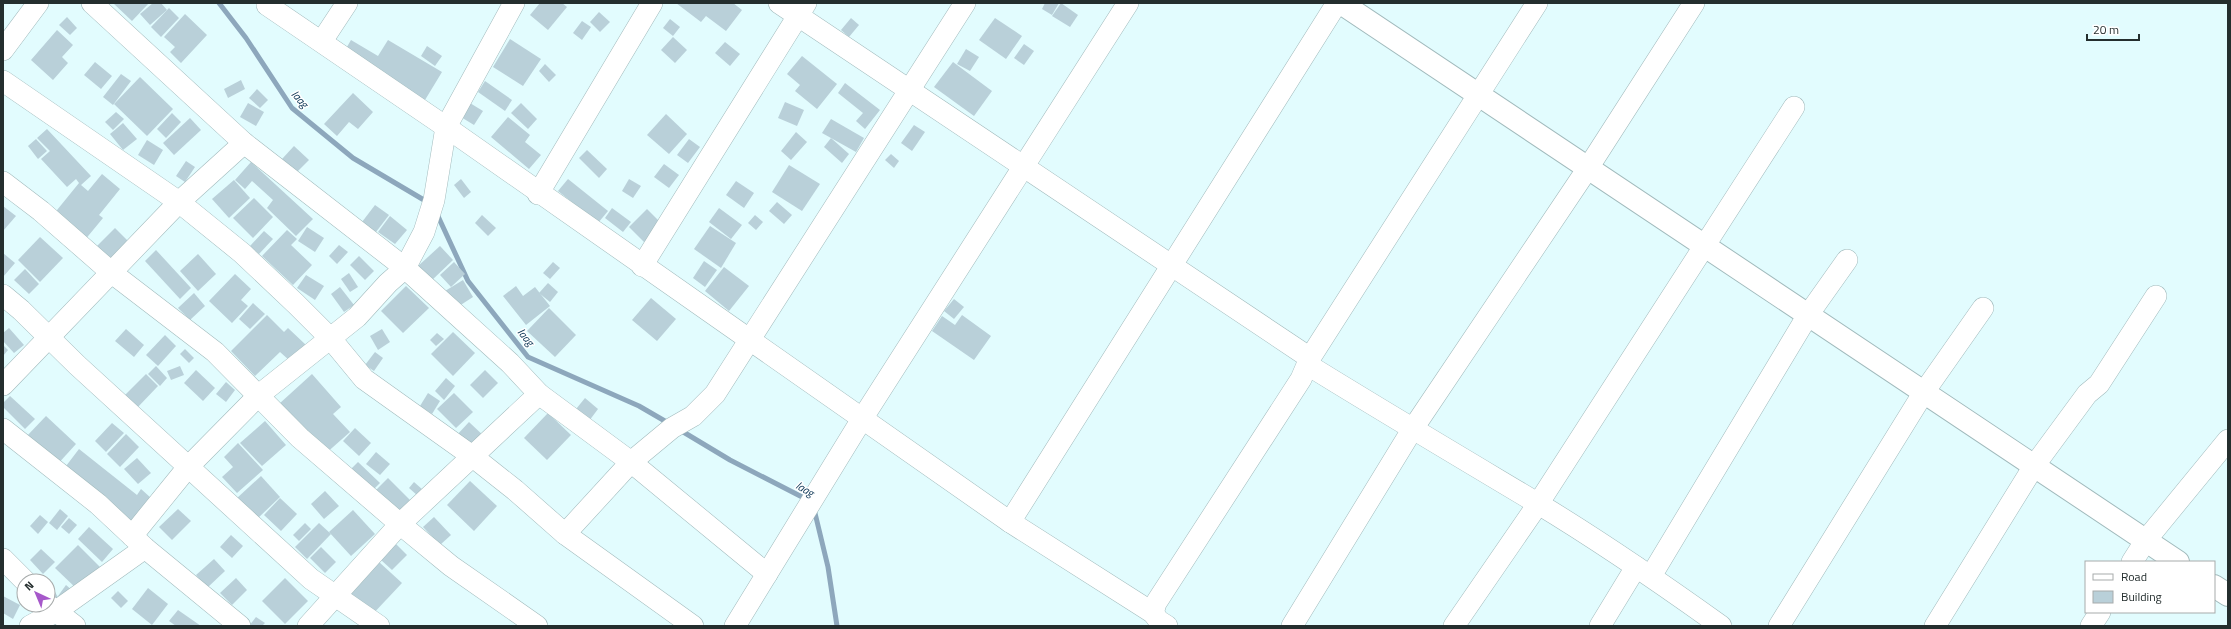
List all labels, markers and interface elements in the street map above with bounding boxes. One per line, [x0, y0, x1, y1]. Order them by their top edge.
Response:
scale bar [2087, 16, 2139, 42]
text: 20 m [2093, 20, 2119, 39]
water label: laag [288, 87, 313, 113]
water label: laag [514, 325, 539, 351]
water label: laag [793, 477, 819, 502]
legend [2085, 561, 2215, 613]
text: Road [2121, 567, 2147, 586]
north arrow [16, 573, 56, 613]
text: N [21, 577, 37, 594]
text: Building [2121, 587, 2162, 606]

